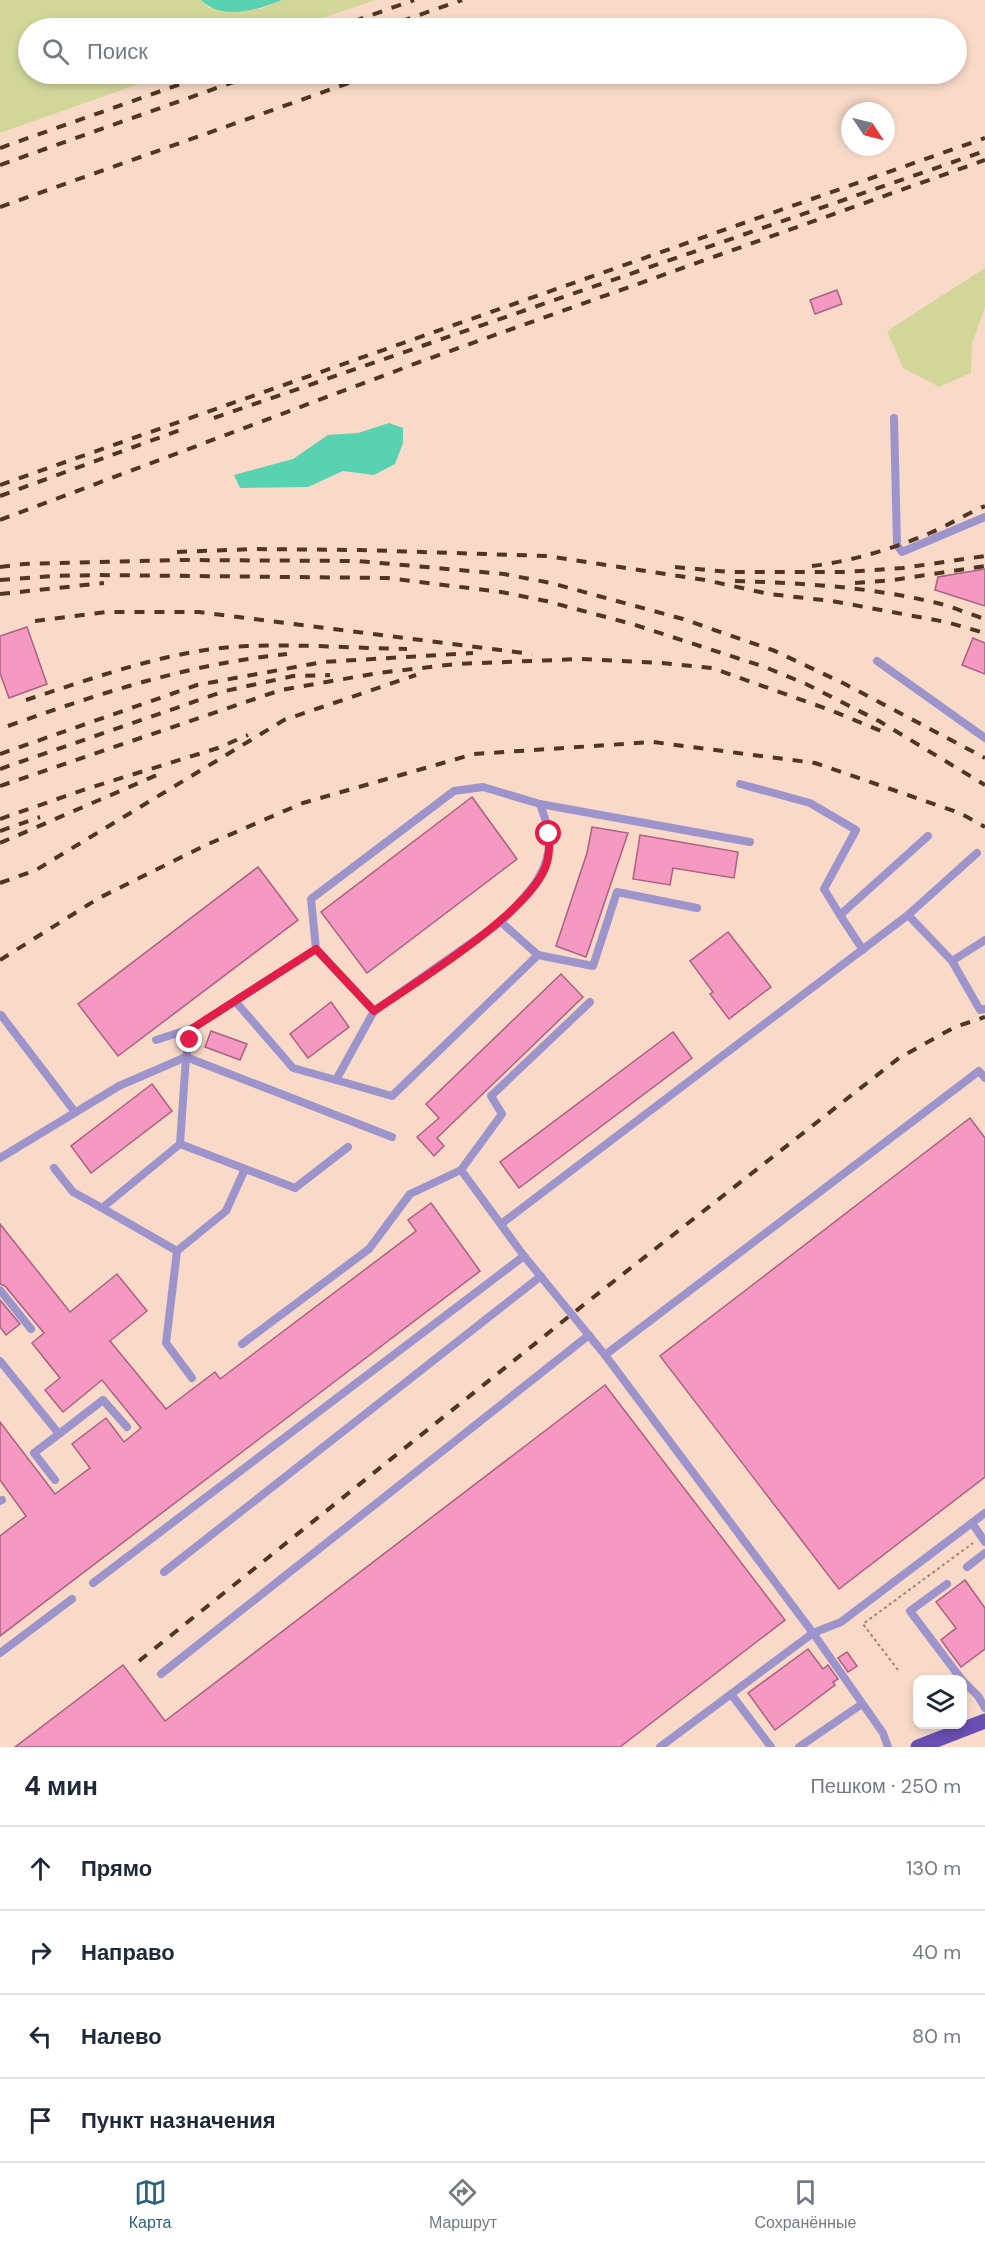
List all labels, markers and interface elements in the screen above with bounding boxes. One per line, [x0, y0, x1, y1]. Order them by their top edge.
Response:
search box [18, 18, 967, 84]
icon: search [39, 35, 72, 68]
text: Поиск [87, 37, 148, 66]
north arrow [841, 102, 895, 156]
route start [535, 820, 561, 846]
route end [176, 1026, 202, 1052]
map controls [913, 1675, 967, 1729]
button: layers [913, 1675, 967, 1729]
text: 4 мин [24, 1769, 98, 1803]
text: Пешком · 250 m [810, 1773, 961, 1799]
icon: ahead [24, 1852, 57, 1885]
text: Прямо [81, 1854, 152, 1883]
text: 130 m [906, 1855, 961, 1881]
icon: right [24, 1936, 57, 1969]
text: Направо [81, 1938, 175, 1967]
text: 40 m [912, 1939, 961, 1965]
icon: left [24, 2020, 57, 2053]
text: Налево [81, 2022, 162, 2051]
text: 80 m [912, 2023, 961, 2049]
icon: arrive [24, 2104, 57, 2137]
text: Пункт назначения [81, 2106, 276, 2135]
tab: Карта [129, 2176, 172, 2233]
tab: Маршрут [429, 2176, 497, 2233]
tab: Сохранённые [754, 2176, 856, 2233]

